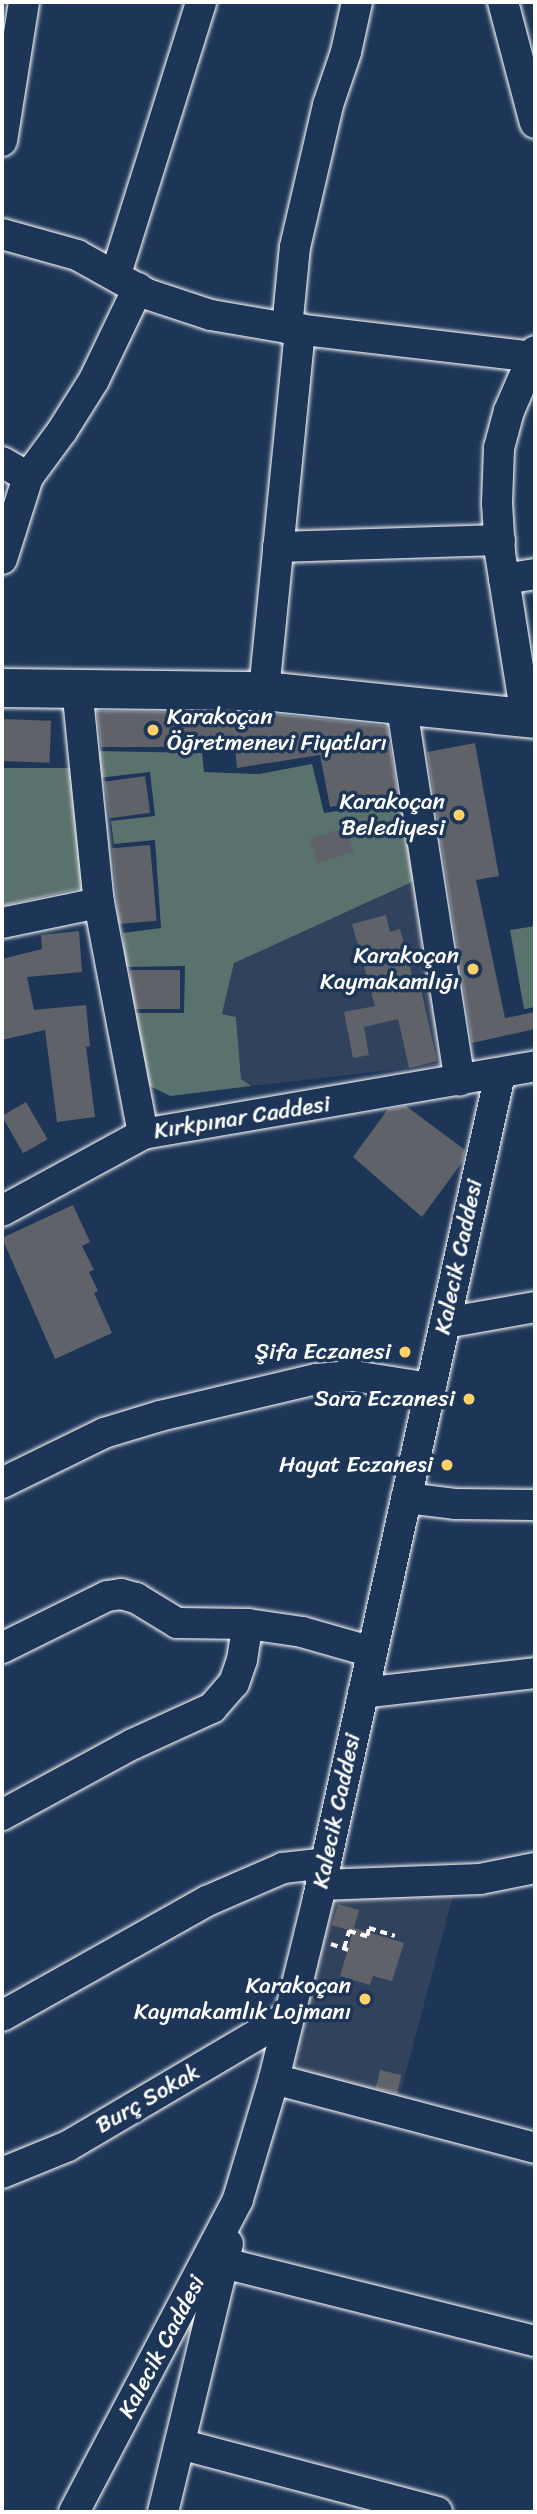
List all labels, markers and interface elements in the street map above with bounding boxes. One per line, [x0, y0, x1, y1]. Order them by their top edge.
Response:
place label: Karakoçan Öğretmenevi Fiyatları [167, 703, 387, 757]
marker: Karakoçan Öğretmenevi Fiyatları [145, 722, 161, 738]
place label: Karakoçan Belediyesi [339, 788, 445, 842]
marker: Karakoçan Belediyesi [451, 807, 467, 823]
place label: Karakoçan Kaymakamlığı [320, 942, 459, 996]
marker: Karakoçan Kaymakamlığı [465, 961, 481, 977]
street label: Kırkpınar Caddesi [152, 1090, 332, 1146]
street label: Kalecik Caddesi [429, 1177, 489, 1337]
place label: Şifa Eczanesi [255, 1338, 391, 1366]
marker: Şifa Eczanesi [397, 1344, 413, 1360]
place label: Sara Eczanesi [314, 1385, 455, 1413]
marker: Sara Eczanesi [461, 1391, 477, 1407]
place label: Hayat Eczanesi [278, 1451, 433, 1479]
marker: Hayat Eczanesi [439, 1457, 455, 1473]
street label: Kalecik Caddesi [307, 1731, 367, 1891]
place label: Karakoçan Kaymakamlık Lojmanı [134, 1972, 351, 2026]
marker: Karakoçan Kaymakamlık Lojmanı [357, 1991, 373, 2007]
street label: Burç Sokak [91, 2058, 205, 2140]
street label: Kalecik Caddesi [113, 2271, 211, 2423]

